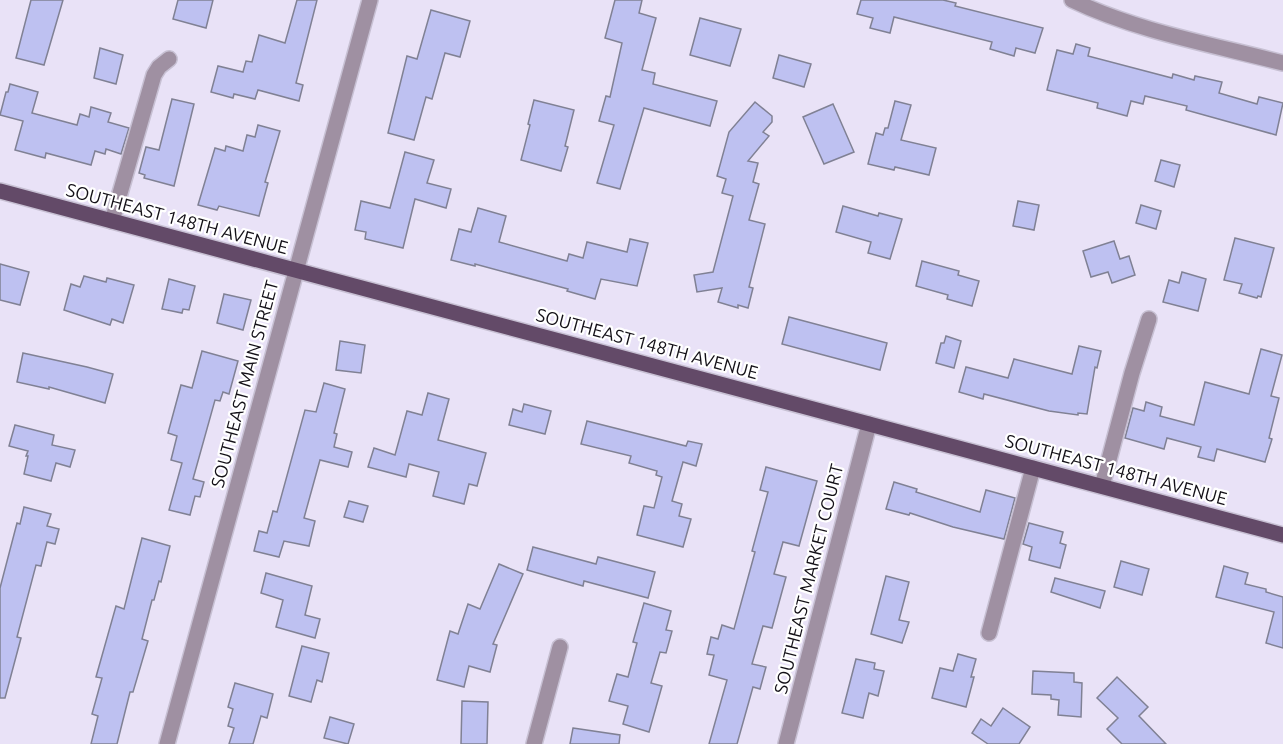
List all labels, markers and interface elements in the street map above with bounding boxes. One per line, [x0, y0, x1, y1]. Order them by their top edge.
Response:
street label: SOUTHEAST 148TH AVENUE [64, 179, 290, 257]
street label: SOUTHEAST MAIN STREET [207, 278, 281, 490]
street label: SOUTHEAST 148TH AVENUE [534, 304, 760, 382]
street label: SOUTHEAST 148TH AVENUE [1003, 430, 1229, 508]
street label: SOUTHEAST MARKET COURT [770, 462, 846, 696]

